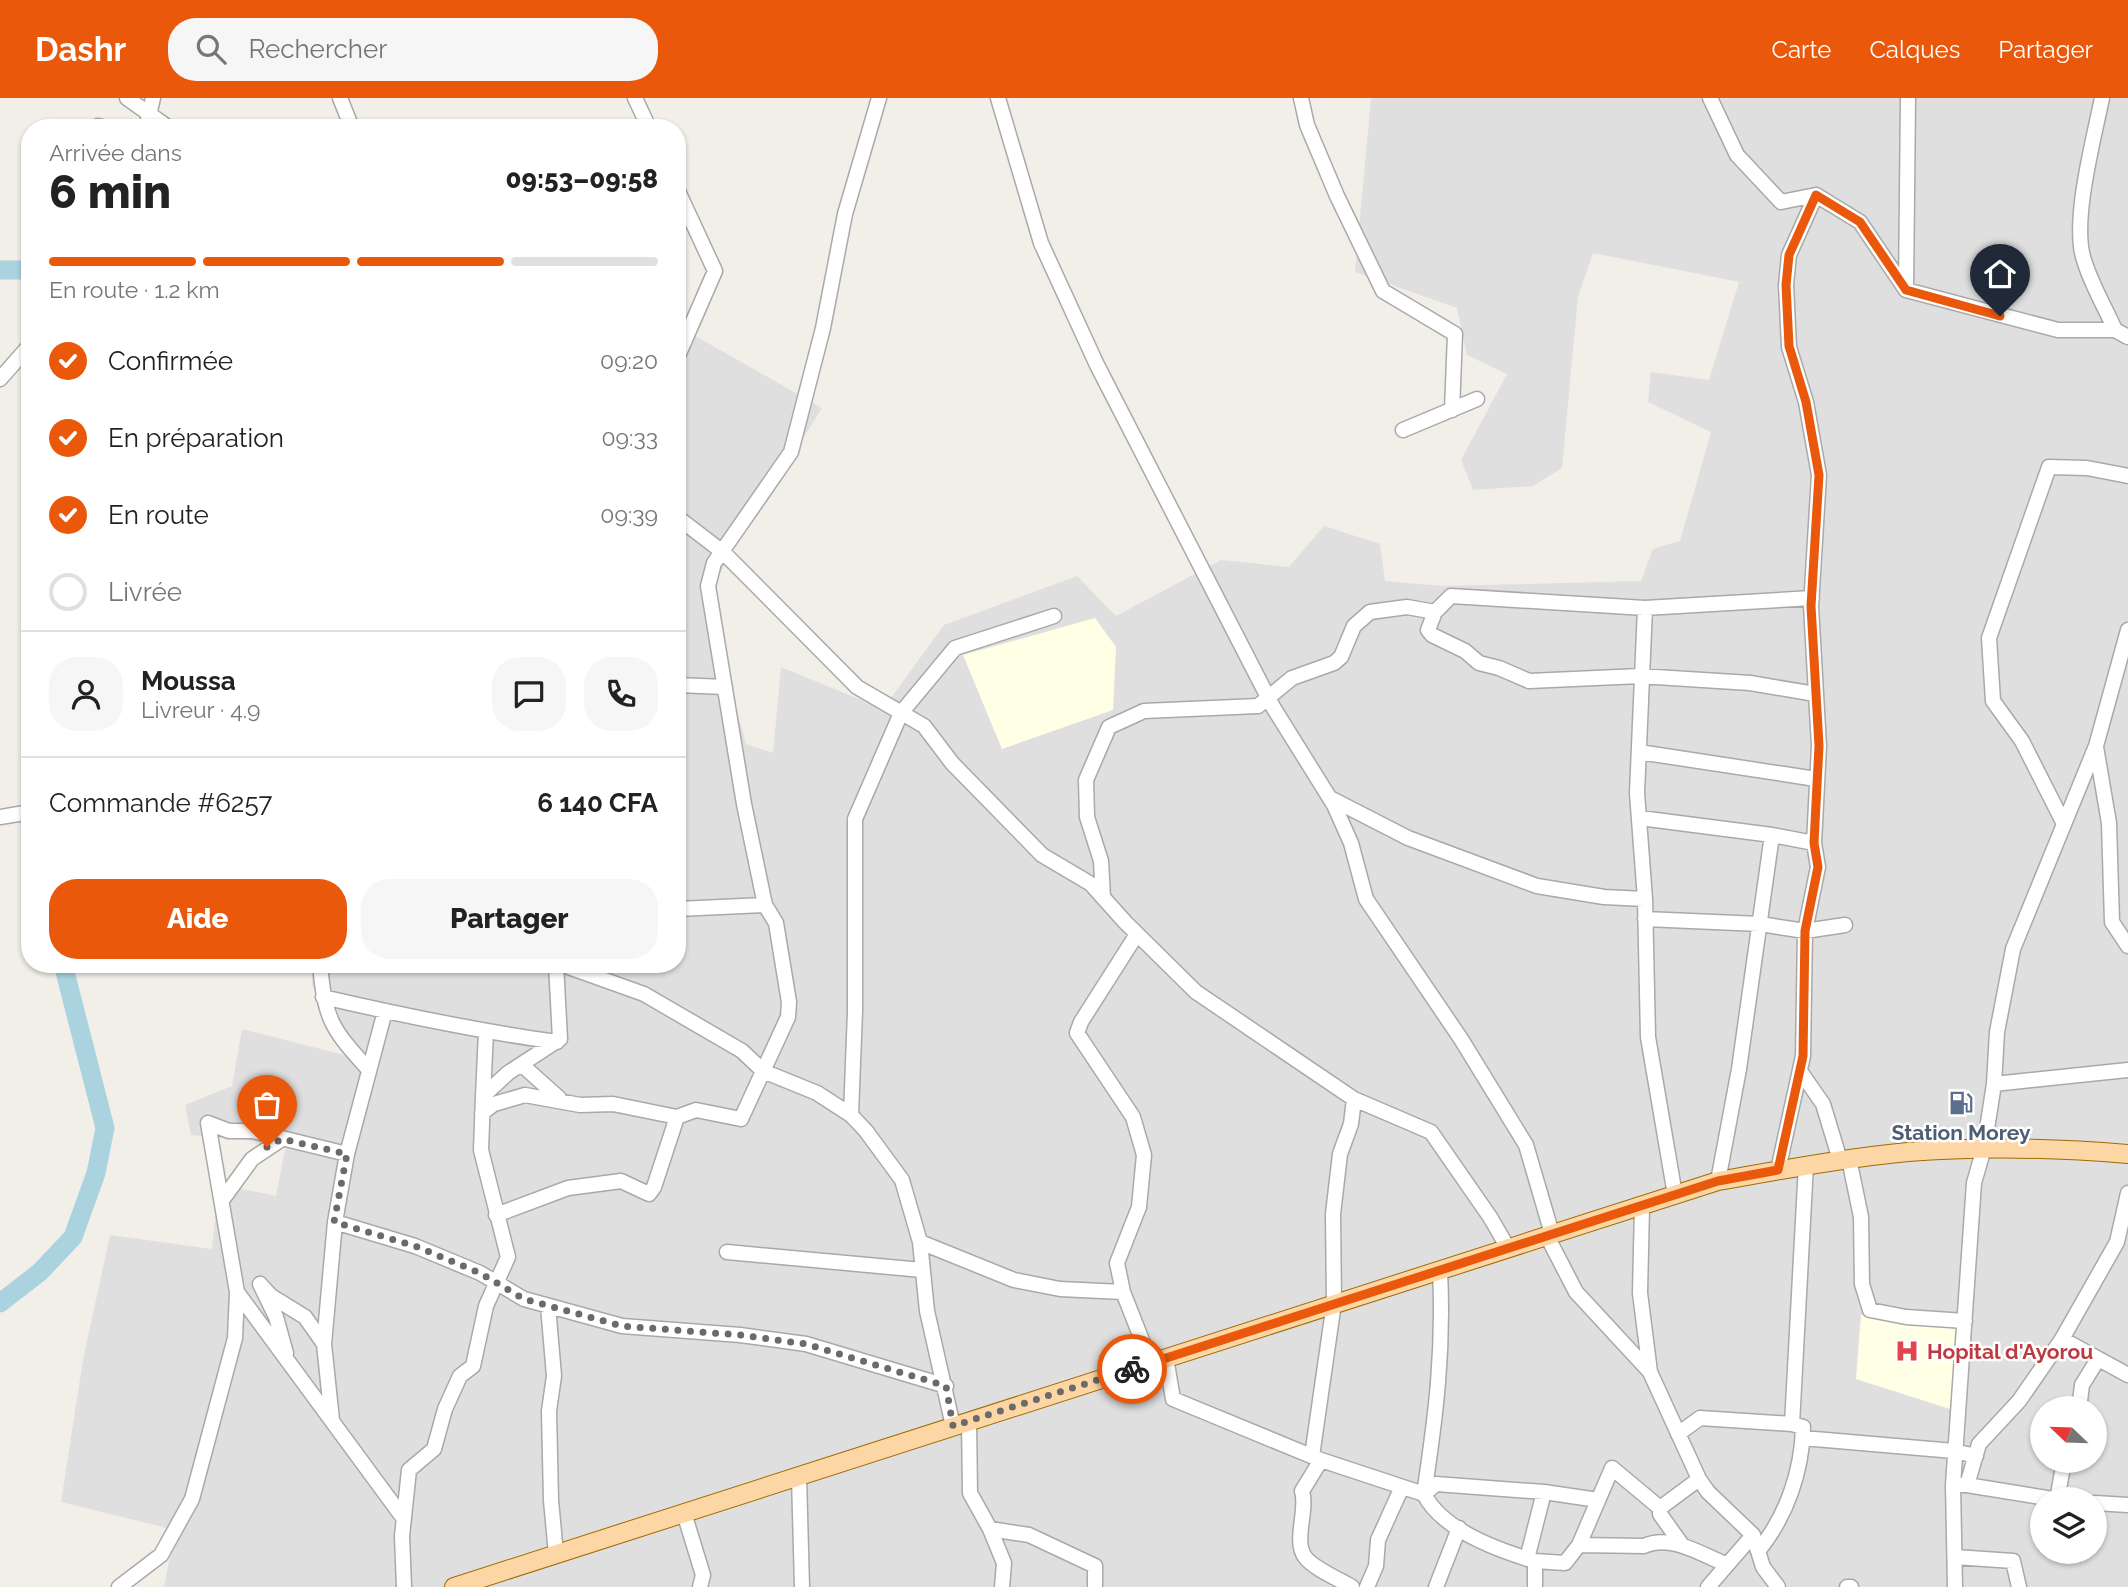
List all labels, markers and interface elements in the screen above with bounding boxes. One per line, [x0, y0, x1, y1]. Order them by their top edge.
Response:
search box [168, 18, 658, 81]
text: Dashr [35, 30, 126, 69]
icon: search [192, 30, 230, 68]
text: Rechercher [248, 34, 387, 64]
text: Carte [1772, 35, 1831, 64]
text: Calques [1869, 35, 1960, 64]
text: Partager [1998, 35, 2093, 64]
text: Arrivée dans [49, 139, 182, 166]
text: 09:53–09:58 [506, 164, 658, 194]
text: 6 min [49, 165, 171, 219]
pin [1970, 244, 2030, 316]
icon: home [1981, 255, 2019, 293]
text: En route · 1.2 km [49, 276, 220, 303]
icon: check [49, 342, 87, 380]
text: Confirmée [108, 346, 233, 376]
text: 09:20 [600, 347, 658, 374]
icon: check [49, 419, 87, 457]
text: En préparation [108, 423, 284, 453]
text: 09:33 [602, 424, 658, 451]
icon: check [49, 496, 87, 534]
text: En route [108, 500, 209, 530]
text: 09:39 [600, 501, 658, 528]
text: Livrée [108, 577, 182, 607]
button: person [49, 657, 123, 731]
button: chat [492, 657, 566, 731]
button: phone [584, 657, 658, 731]
text: Moussa [141, 666, 236, 696]
text: Livreur · 4.9 [141, 696, 261, 723]
text: Commande #6257 [49, 788, 272, 818]
text: 6 140 CFA [537, 788, 658, 818]
button: Aide [49, 879, 347, 959]
button: Partager [361, 879, 658, 959]
pin [237, 1075, 297, 1147]
icon: bag [248, 1086, 286, 1124]
fuel station icon: Station Morey [1947, 1089, 1975, 1117]
place label: Station Morey [1892, 1120, 2031, 1145]
courier [1097, 1334, 1167, 1404]
hospital icon: Hopital d'Ayorou [1893, 1337, 1921, 1365]
place label: Hopital d'Ayorou [1927, 1339, 2093, 1364]
icon: bike [1113, 1350, 1151, 1388]
north arrow [2030, 1396, 2107, 1474]
map controls [2030, 1396, 2107, 1564]
button: layers [2030, 1487, 2107, 1564]

